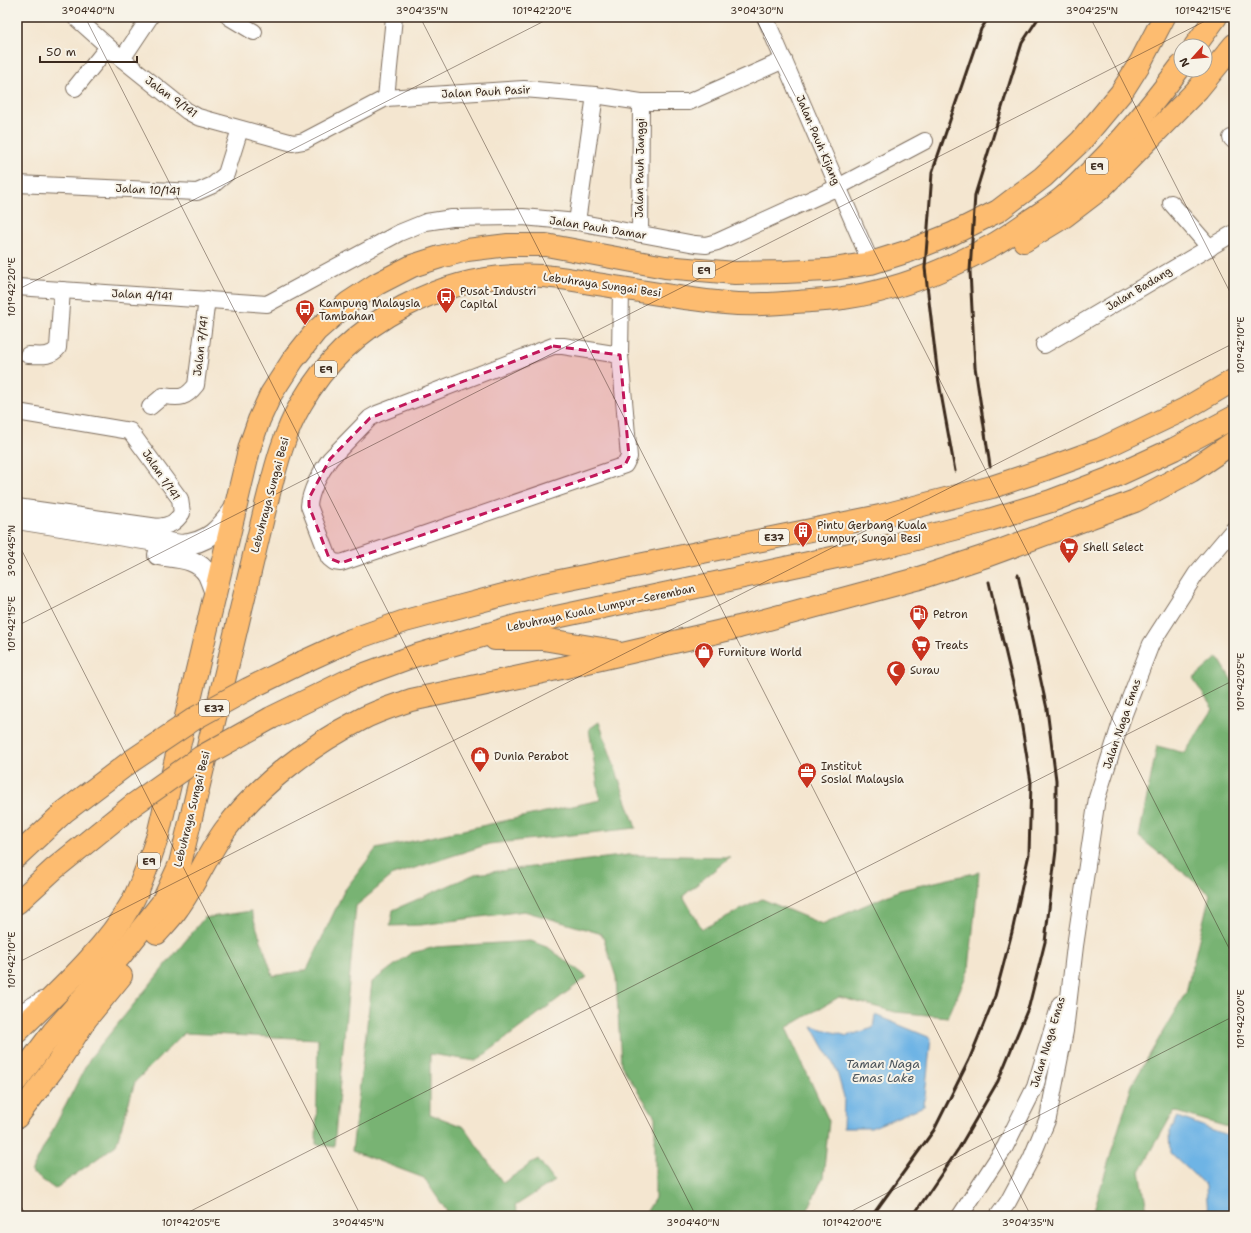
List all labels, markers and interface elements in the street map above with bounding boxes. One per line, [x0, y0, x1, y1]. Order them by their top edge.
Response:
text: 3°04'40"N [61, 4, 115, 17]
text: 3°04'35"N [396, 4, 448, 17]
text: 101°42'20"E [512, 4, 572, 17]
text: 3°04'30"N [730, 4, 784, 17]
text: 3°04'25"N [1066, 4, 1118, 17]
text: 101°42'15"E [1175, 4, 1231, 17]
scale bar [40, 38, 137, 64]
north arrow [1173, 38, 1213, 78]
text: 50 m [46, 44, 76, 60]
text: N [1176, 55, 1193, 70]
street label: Jalan 9/141 [142, 73, 200, 121]
street label: Jalan Pauh Pasir [441, 82, 531, 102]
street label: Jalan Pauh Kijang [792, 93, 844, 188]
street label: Jalan Pauh Janggi [632, 118, 648, 218]
road number: E9 [1086, 158, 1108, 174]
street label: Jalan 10/141 [115, 181, 181, 199]
street label: Jalan Pauh Damar [548, 213, 648, 243]
text: 101°42'20"E [5, 257, 18, 317]
road number: E9 [693, 262, 715, 278]
street label: Jalan Badang [1103, 263, 1175, 315]
street label: Lebuhraya Sungai Besi [542, 269, 662, 301]
place label: Pusat Industri Capital [460, 284, 536, 312]
street label: Jalan 4/141 [111, 286, 173, 304]
bus stop icon: Pusat Industri Capital [435, 286, 457, 314]
place label: Kampung Malaysia Tambahan [319, 296, 420, 324]
bus stop icon: Kampung Malaysia Tambahan [294, 298, 316, 326]
street label: Jalan 7/141 [190, 315, 212, 377]
text: 101°42'10"E [1234, 317, 1247, 373]
road number: E9 [315, 361, 337, 377]
street label: Lebuhraya Sungai Besi [247, 435, 293, 555]
street label: Jalan 1/141 [139, 447, 183, 503]
place label: Pintu Gerbang Kuala Lumpur, Sungai Besi [817, 518, 927, 546]
building icon: Pintu Gerbang Kuala Lumpur, Sungai Besi [792, 520, 814, 548]
text: 3°04'45"N [5, 525, 18, 577]
road number: E37 [759, 529, 789, 545]
supermarket icon: Shell Select [1058, 536, 1080, 564]
place label: Shell Select [1083, 540, 1144, 555]
street label: Lebuhraya Kuala Lumpur–Seremban [506, 581, 697, 635]
text: 101°42'15"E [5, 596, 18, 652]
fuel station icon: Petron [908, 603, 930, 631]
place label: Petron [933, 607, 968, 622]
supermarket icon: Treats [910, 634, 932, 662]
place label: Treats [935, 638, 968, 653]
shop icon: Furniture World [693, 641, 715, 669]
place label: Furniture World [718, 645, 802, 660]
text: 101°42'05"E [1234, 653, 1247, 711]
mosque icon: Surau [885, 659, 907, 687]
place label: Surau [910, 663, 940, 678]
street label: Jalan Naga Emas [1100, 677, 1144, 771]
road number: E37 [199, 700, 229, 716]
shop icon: Dunia Perabot [469, 745, 491, 773]
street label: Lebuhraya Sungai Besi [170, 749, 214, 869]
place label: Dunia Perabot [494, 749, 569, 764]
place label: Institut Sosial Malaysia [821, 759, 904, 787]
office icon: Institut Sosial Malaysia [796, 761, 818, 789]
road number: E9 [138, 853, 160, 869]
text: 101°42'10"E [5, 932, 18, 988]
text: 101°42'00"E [1234, 989, 1247, 1049]
street label: Jalan Naga Emas [1027, 995, 1069, 1089]
water label: Taman Naga Emas Lake [846, 1056, 920, 1086]
text: 101°42'05"E [162, 1216, 220, 1229]
text: 3°04'45"N [332, 1216, 384, 1229]
text: 3°04'40"N [666, 1216, 720, 1229]
text: 101°42'00"E [822, 1216, 882, 1229]
text: 3°04'35"N [1002, 1216, 1054, 1229]

